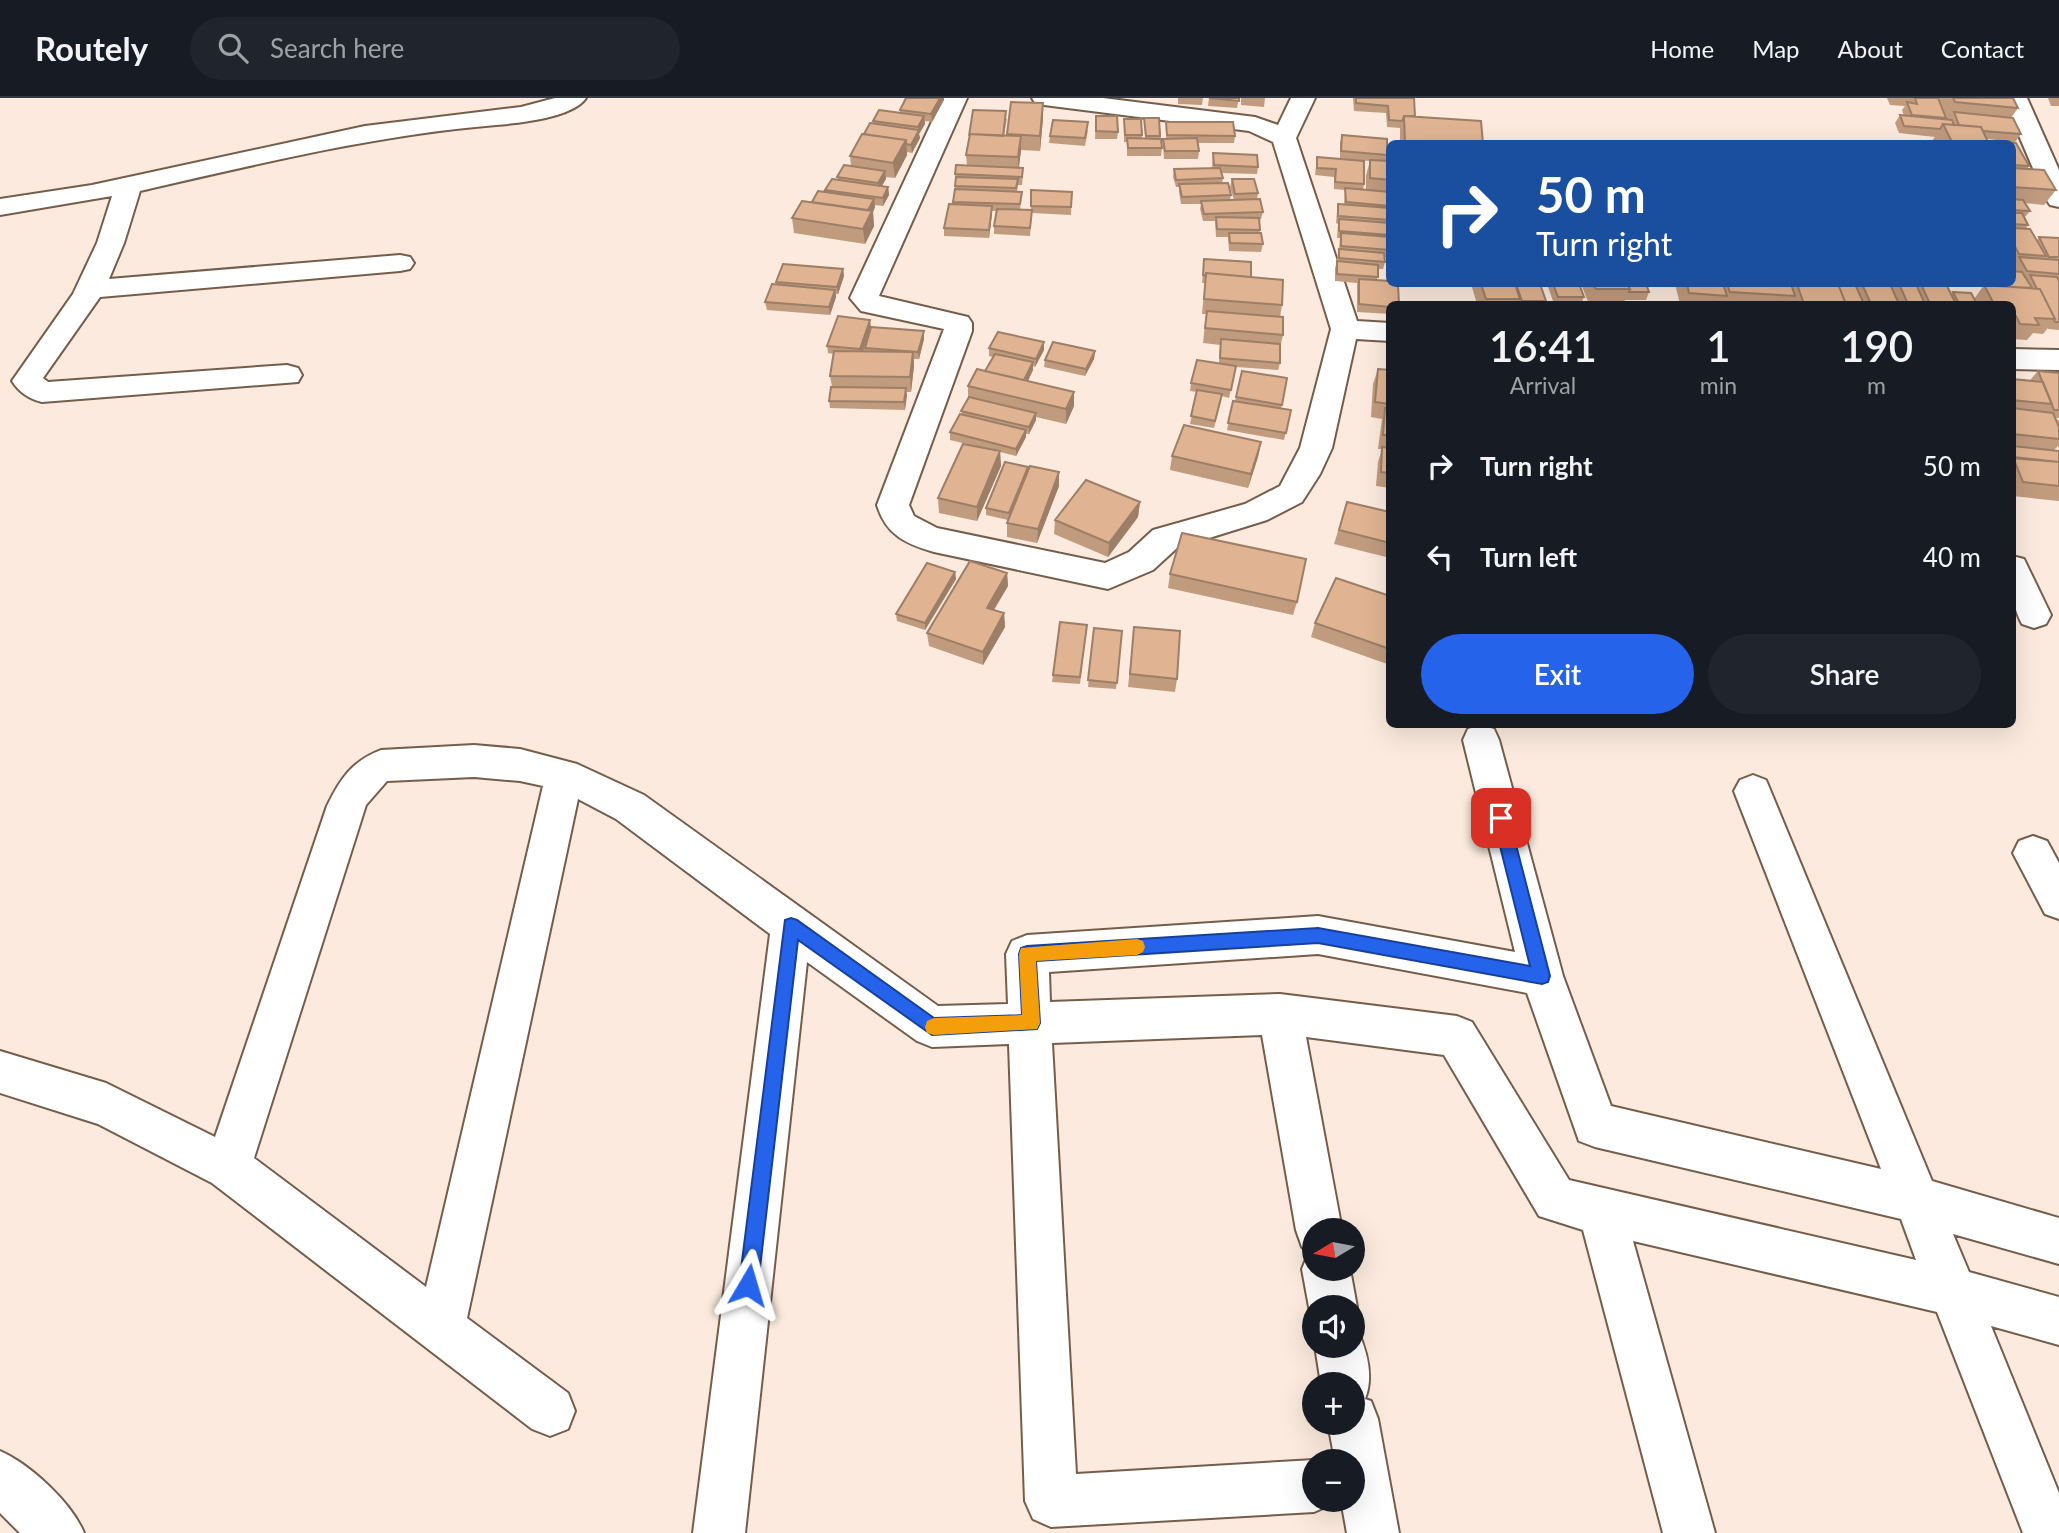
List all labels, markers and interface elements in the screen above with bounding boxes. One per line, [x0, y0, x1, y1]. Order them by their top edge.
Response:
search box [190, 17, 680, 80]
text: Routely [35, 28, 148, 68]
icon: search [214, 29, 252, 67]
text: Search here [270, 32, 404, 64]
text: Home [1650, 34, 1714, 63]
text: Map [1752, 34, 1800, 63]
text: About [1838, 34, 1903, 63]
text: Contact [1941, 34, 2024, 63]
text: 50 m [1536, 165, 1646, 223]
icon: right [1421, 168, 1512, 259]
text: Turn right [1536, 224, 1672, 263]
text: 16:41 [1489, 321, 1597, 371]
text: 1 [1706, 321, 1731, 371]
text: 190 [1840, 321, 1913, 371]
text: Arrival [1510, 371, 1576, 399]
text: min [1700, 371, 1737, 399]
text: m [1867, 371, 1886, 399]
icon: right [1421, 447, 1459, 485]
text: Turn right [1480, 450, 1593, 482]
text: 50 m [1923, 450, 1981, 482]
icon: left [1421, 538, 1459, 576]
text: Turn left [1480, 541, 1577, 573]
text: 40 m [1923, 541, 1981, 573]
button: Exit [1421, 634, 1694, 714]
button: Share [1708, 634, 1981, 714]
pin [1471, 788, 1531, 848]
icon: arrive [1482, 799, 1520, 837]
north arrow [1302, 1218, 1365, 1281]
map controls [1302, 1218, 1365, 1512]
position arrow [711, 1248, 785, 1322]
button: sound [1302, 1295, 1365, 1358]
button: + [1302, 1372, 1365, 1435]
button: − [1302, 1449, 1365, 1512]

